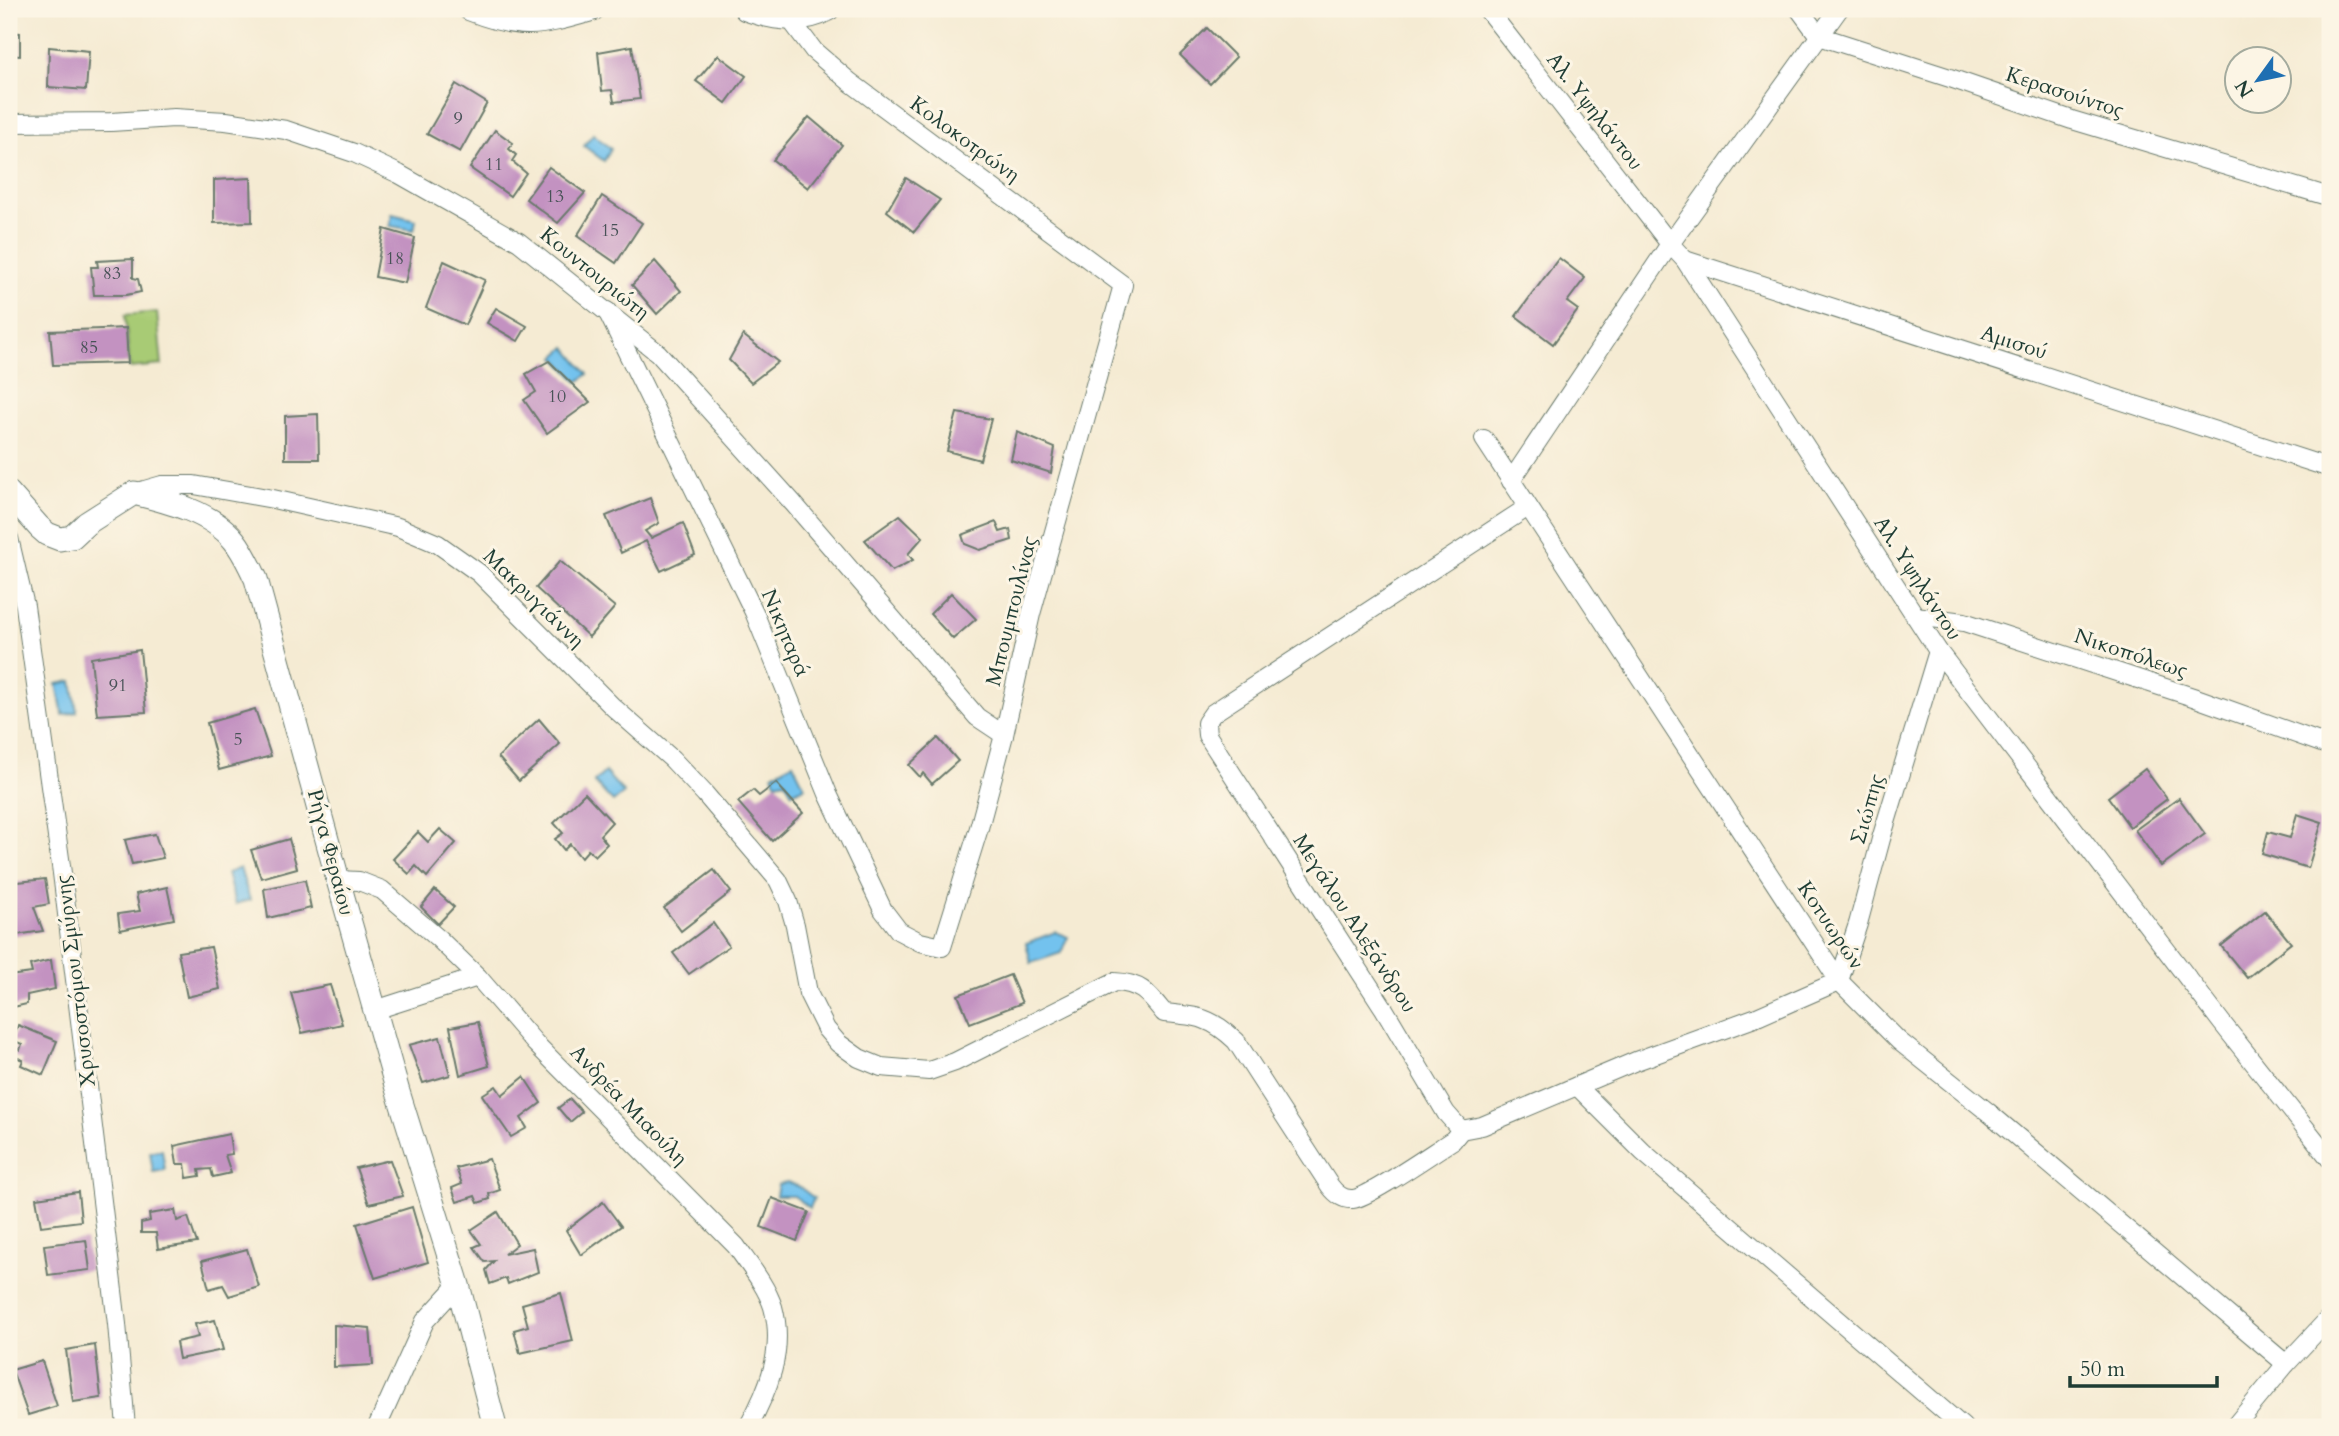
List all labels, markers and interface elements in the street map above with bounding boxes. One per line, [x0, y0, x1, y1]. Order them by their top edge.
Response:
street label: Αλ. Υψηλάντου [1539, 46, 1650, 176]
north arrow [2224, 46, 2294, 116]
street label: Κερασούντος [2002, 60, 2128, 125]
text: N [2229, 74, 2260, 103]
street label: Κολοκοτρώνη [904, 90, 1026, 189]
house number: 9 [453, 106, 463, 131]
house number: 11 [485, 152, 503, 177]
house number: 13 [546, 184, 564, 209]
house number: 15 [601, 218, 619, 243]
street label: Κουντουριώτη [534, 220, 656, 327]
house number: 18 [386, 246, 404, 271]
house number: 83 [103, 261, 121, 286]
street label: Αμισού [1977, 318, 2051, 367]
house number: 85 [80, 335, 98, 360]
house number: 10 [548, 384, 566, 409]
street label: Αλ. Υψηλάντου [1867, 511, 1969, 646]
street label: Μπουμπουλίνας [979, 533, 1044, 689]
street label: Μακρυγιάννη [476, 542, 591, 654]
street label: Νικηταρά [754, 585, 817, 682]
street label: Νικοπόλεως [2070, 622, 2191, 685]
house number: 91 [109, 673, 127, 698]
house number: 5 [233, 727, 243, 752]
street label: Σιώπης [1844, 771, 1891, 848]
street label: Ρήγα Φεραίου [300, 786, 361, 919]
street label: Μεγάλου Αλεξάνδρου [1286, 828, 1423, 1018]
street label: Χρυσοστόμου Σμύρνης [48, 873, 103, 1089]
street label: Κοτυωρών [1790, 875, 1871, 975]
street label: Ανδρέα Μιαούλη [563, 1038, 694, 1172]
scale bar [2070, 1345, 2216, 1389]
text: 50 m [2080, 1355, 2125, 1384]

